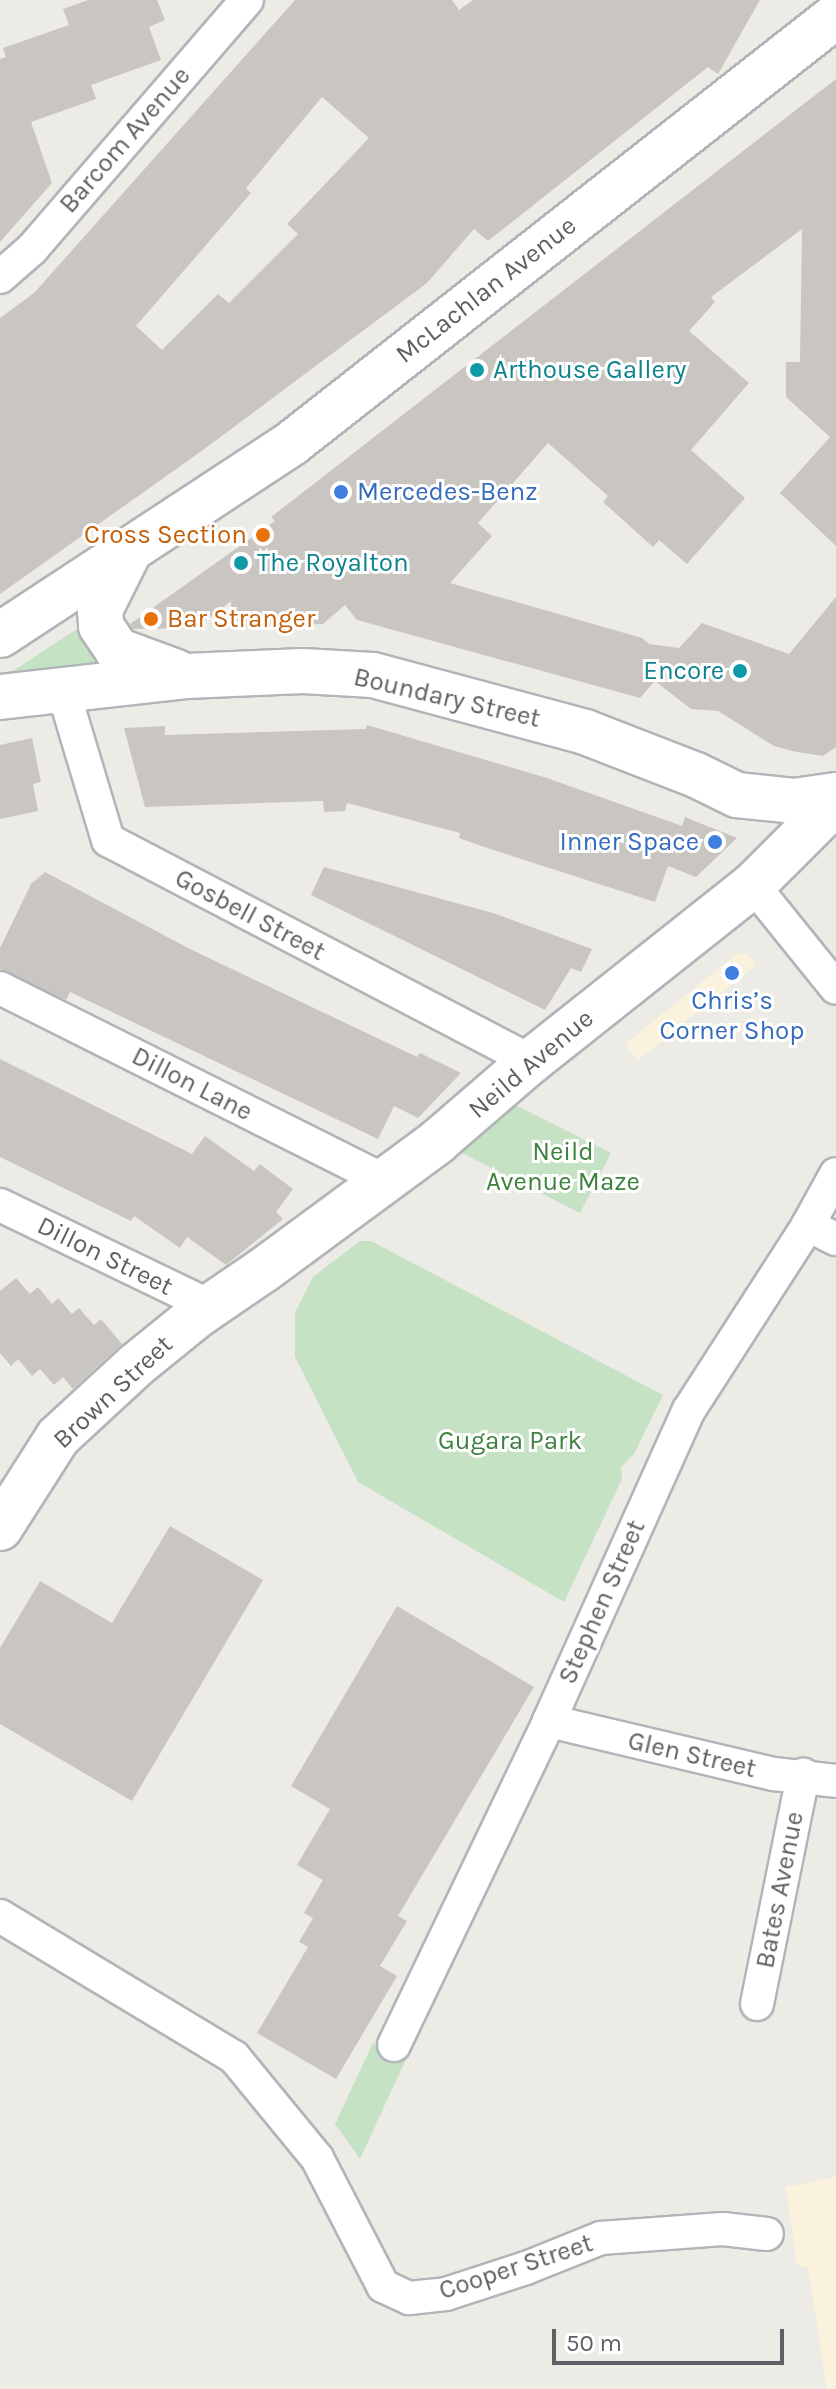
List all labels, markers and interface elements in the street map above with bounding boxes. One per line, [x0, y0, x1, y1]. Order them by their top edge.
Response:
street label: Barcom Avenue [53, 60, 197, 220]
street label: McLachlan Avenue [390, 210, 582, 370]
place label: Arthouse Gallery [493, 354, 686, 386]
marker: Arthouse Gallery [468, 361, 486, 379]
place label: Mercedes-Benz [357, 476, 538, 508]
marker: Mercedes-Benz [332, 483, 350, 501]
place label: Cross Section [84, 519, 247, 551]
marker: Cross Section [254, 526, 272, 544]
place label: The Royalton [257, 547, 409, 579]
marker: The Royalton [232, 554, 250, 572]
place label: Bar Stranger [167, 603, 315, 635]
marker: Bar Stranger [142, 610, 160, 628]
place label: Encore [643, 655, 724, 687]
street label: Boundary Street [351, 661, 543, 735]
marker: Encore [731, 662, 749, 680]
place label: Inner Space [559, 826, 699, 858]
marker: Inner Space [706, 833, 724, 851]
street label: Gosbell Street [170, 862, 330, 968]
marker: Chris’s Corner Shop [723, 964, 741, 982]
place label: Chris’s Corner Shop [660, 985, 804, 1046]
street label: Neild Avenue [462, 1003, 600, 1125]
street label: Dillon Lane [127, 1040, 257, 1128]
park label: Neild Avenue Maze [486, 1136, 640, 1198]
street label: Dillon Street [32, 1210, 178, 1302]
street label: Brown Street [47, 1329, 179, 1455]
park label: Gugara Park [438, 1425, 582, 1457]
street label: Stephen Street [552, 1515, 652, 1689]
street label: Glen Street [625, 1725, 759, 1785]
street label: Bates Avenue [750, 1809, 810, 1971]
street label: Cooper Street [435, 2227, 597, 2307]
scale bar [556, 2313, 788, 2363]
text: 50 m [566, 2329, 622, 2357]

